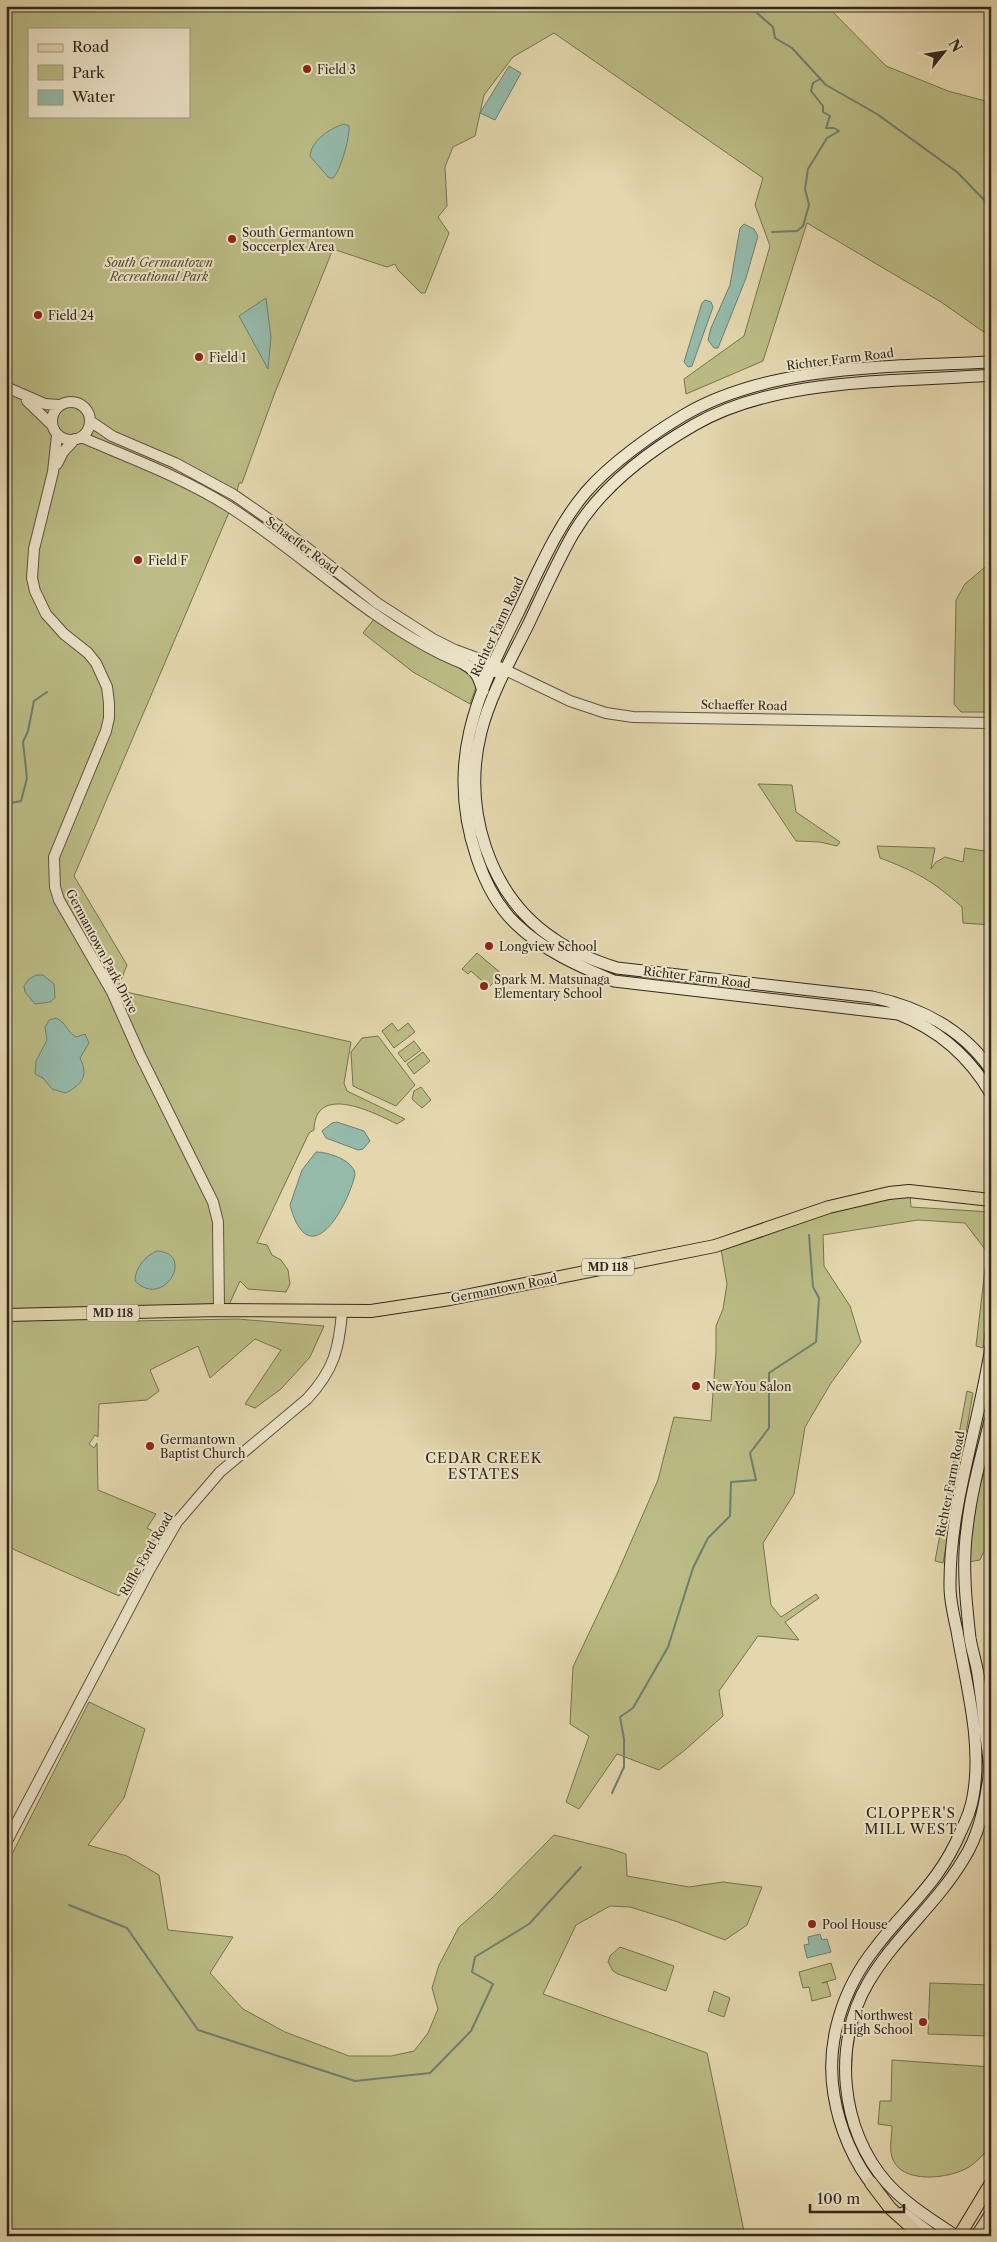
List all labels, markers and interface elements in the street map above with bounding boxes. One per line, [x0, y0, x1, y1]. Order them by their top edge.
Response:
legend [28, 28, 190, 118]
north arrow [920, 28, 970, 78]
text: N [944, 36, 966, 55]
text: Road [72, 37, 109, 56]
place label: Field 3 [317, 62, 356, 77]
text: Park [72, 63, 106, 82]
marker: Field 3 [301, 63, 313, 75]
text: Water [71, 87, 116, 106]
place label: South Germantown Soccerplex Area [242, 225, 355, 254]
marker: South Germantown Soccerplex Area [226, 233, 238, 245]
park label: South Germantown Recreational Park [104, 255, 213, 284]
place label: Field 24 [48, 308, 94, 323]
marker: Field 24 [32, 309, 44, 321]
street label: Richter Farm Road [785, 345, 895, 373]
place label: Field 1 [209, 350, 246, 365]
marker: Field 1 [193, 351, 205, 363]
street label: Schaeffer Road [263, 513, 342, 577]
place label: Field F [148, 553, 188, 568]
marker: Field F [132, 554, 144, 566]
street label: Richter Farm Road [467, 574, 527, 679]
street label: Schaeffer Road [701, 697, 788, 713]
street label: Germantown Park Drive [63, 886, 141, 1016]
place label: Longview School [499, 939, 597, 954]
marker: Longview School [483, 940, 495, 952]
street label: Richter Farm Road [642, 963, 752, 991]
place label: Spark M. Matsunaga Elementary School [494, 972, 611, 1001]
marker: Spark M. Matsunaga Elementary School [478, 980, 490, 992]
road number: MD 118 [582, 1258, 634, 1276]
street label: Germantown Road [450, 1270, 559, 1306]
road number: MD 118 [87, 1305, 139, 1322]
place label: New You Salon [706, 1379, 792, 1394]
marker: New You Salon [690, 1380, 702, 1392]
street label: Richter Farm Road [932, 1429, 968, 1538]
place label: Germantown Baptist Church [160, 1432, 246, 1461]
marker: Germantown Baptist Church [144, 1440, 156, 1452]
district label: CEDAR CREEK ESTATES [425, 1449, 543, 1483]
street label: Riffle Ford Road [116, 1509, 176, 1598]
district label: CLOPPER'S MILL WEST [864, 1804, 958, 1838]
place label: Pool House [822, 1917, 888, 1932]
marker: Pool House [806, 1918, 818, 1930]
place label: Northwest High School [843, 2008, 914, 2037]
marker: Northwest High School [917, 2016, 929, 2028]
scale bar [810, 2182, 903, 2214]
text: 100 m [817, 2189, 860, 2208]

